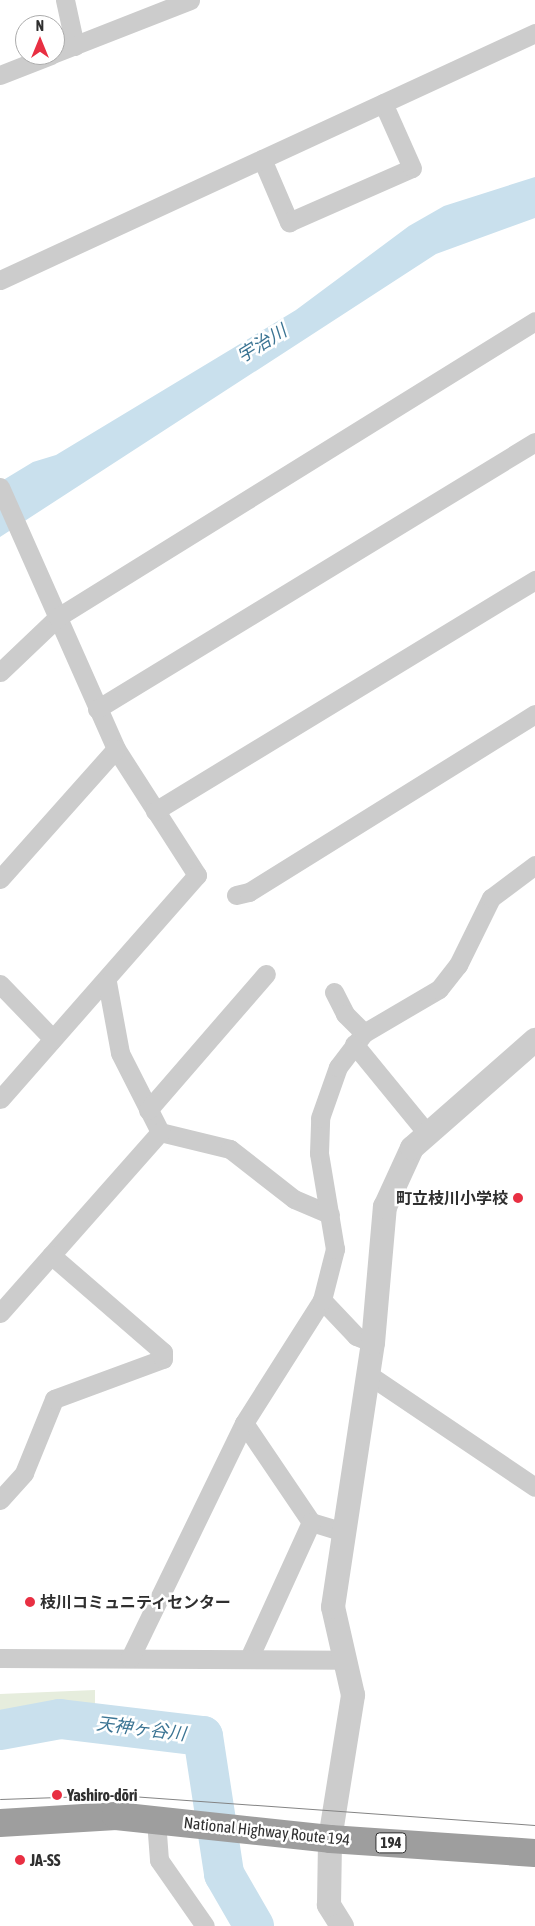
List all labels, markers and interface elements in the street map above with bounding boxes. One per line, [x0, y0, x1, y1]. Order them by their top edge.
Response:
north arrow [15, 15, 65, 65]
text: N [36, 18, 44, 34]
water label: 宇治川 [233, 321, 291, 367]
place label: 町立枝川小学校 [396, 1188, 508, 1208]
marker: 町立枝川小学校 [512, 1192, 524, 1204]
place label: 枝川コミュニティセンター [40, 1592, 232, 1612]
marker: 枝川コミュニティセンター [24, 1596, 36, 1608]
water label: 天神ヶ谷川 [95, 1713, 187, 1745]
place label: Yashiro-dōri [67, 1785, 137, 1805]
marker: Yashiro-dōri [51, 1789, 63, 1801]
street label: National Highway Route 194 [183, 1813, 351, 1849]
road number: 194 [375, 1830, 407, 1856]
place label: JA-SS [30, 1850, 60, 1870]
marker: JA-SS [14, 1854, 26, 1866]

